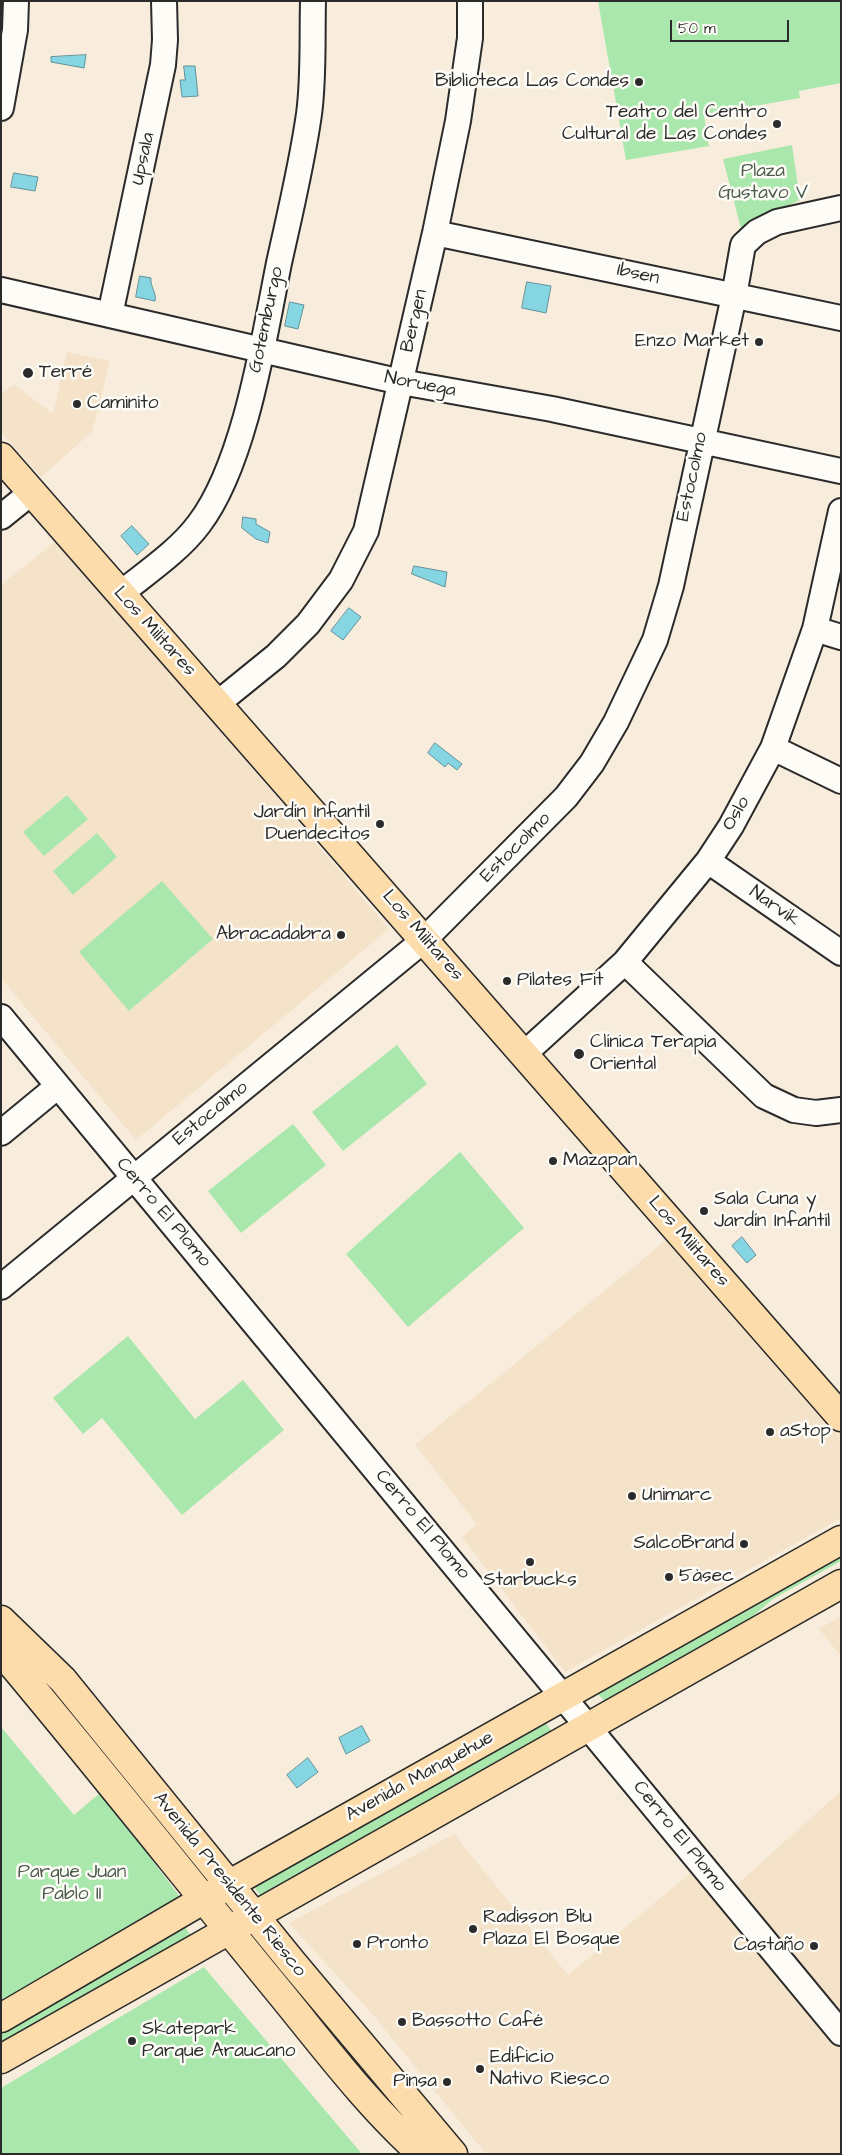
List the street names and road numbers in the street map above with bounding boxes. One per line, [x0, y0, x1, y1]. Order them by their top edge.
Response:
street label: Upsala [127, 131, 161, 187]
street label: Ibsen [615, 259, 661, 291]
street label: Gotemburgo [245, 265, 289, 375]
street label: Bergen [397, 287, 433, 355]
street label: Noruega [382, 367, 458, 403]
street label: Estocolmo [672, 430, 714, 524]
street label: Los Militares [108, 582, 200, 682]
street label: Oslo [718, 793, 756, 835]
street label: Estocolmo [476, 808, 556, 888]
street label: Narvik [744, 881, 804, 933]
street label: Los Militares [376, 886, 468, 986]
street label: Estocolmo [169, 1077, 253, 1151]
street label: Cerro El Plomo [111, 1154, 215, 1272]
street label: Los Militares [642, 1192, 734, 1292]
street label: Cerro El Plomo [370, 1466, 474, 1584]
street label: Avenida Manquehue [342, 1727, 498, 1827]
street label: Cerro El Plomo [627, 1777, 731, 1897]
street label: Avenida Presidente Riesco [147, 1788, 311, 1982]

